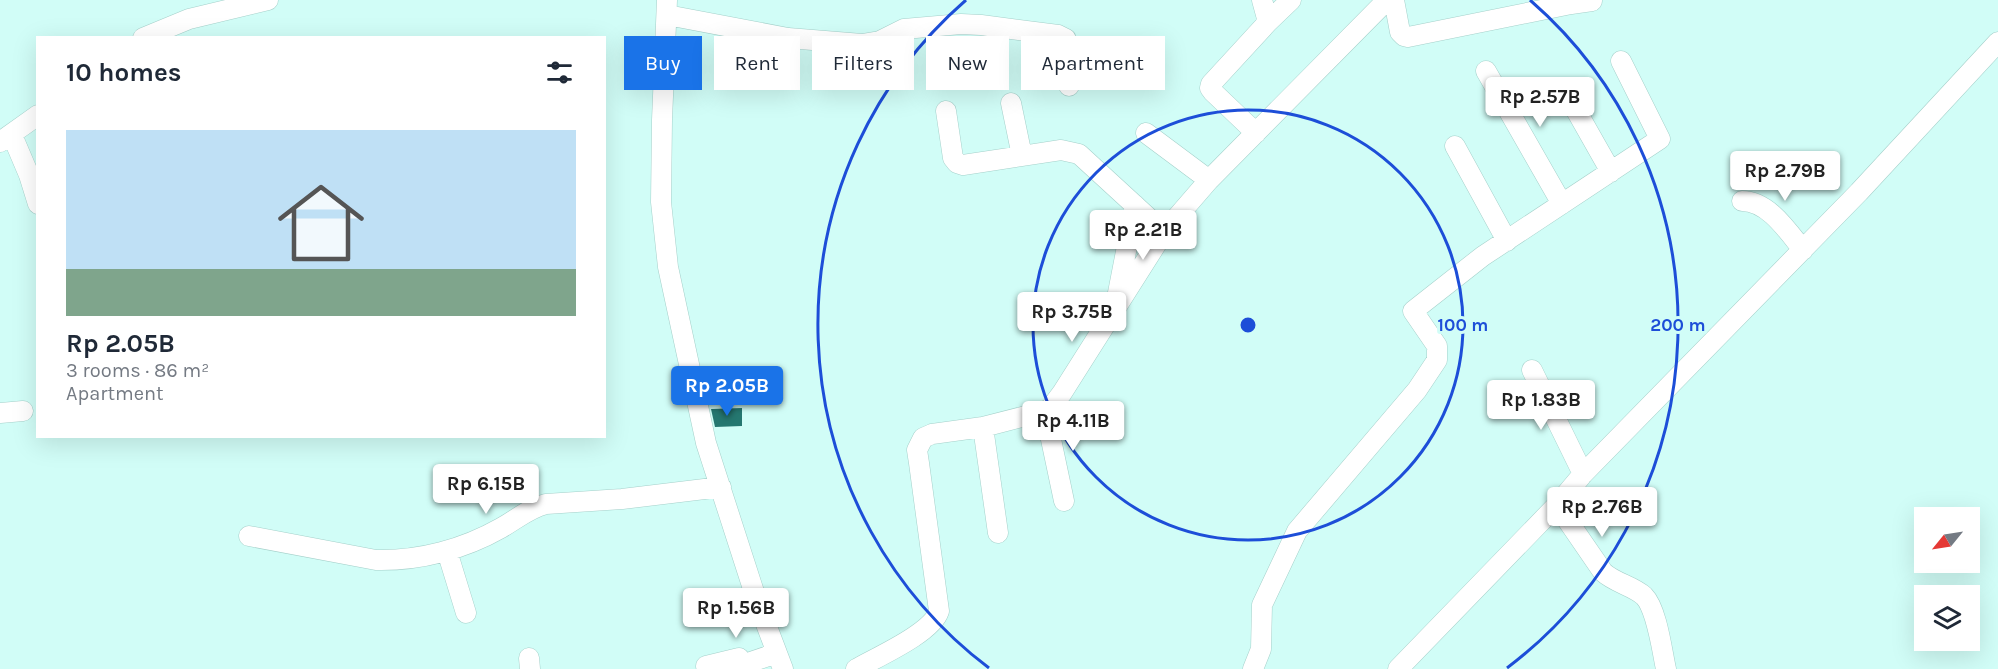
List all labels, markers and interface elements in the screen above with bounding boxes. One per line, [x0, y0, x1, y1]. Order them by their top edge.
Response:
chip: Buy [624, 36, 702, 90]
chip: Rent [714, 36, 800, 90]
chip: Filters [812, 36, 914, 90]
chip: New [926, 36, 1009, 90]
chip: Apartment [1021, 36, 1165, 90]
icon: filters [543, 56, 576, 89]
text: 10 homes [66, 57, 181, 88]
pin: Rp 2.57B [1478, 77, 1602, 128]
text: Rp 2.57B [1499, 85, 1581, 108]
pin: Rp 2.79B [1723, 151, 1847, 202]
text: Rp 2.79B [1744, 159, 1826, 182]
icon: home [267, 169, 375, 277]
pin: Rp 2.21B [1081, 210, 1205, 261]
text: Rp 2.21B [1104, 218, 1182, 241]
pin: Rp 3.75B [1010, 292, 1134, 343]
text: Rp 3.75B [1031, 300, 1113, 323]
text: 100 m [1438, 314, 1488, 336]
text: 200 m [1650, 314, 1706, 336]
centre of rings [1238, 315, 1258, 335]
text: Rp 2.05B [66, 328, 175, 359]
text: 3 rooms · 86 m² [66, 359, 209, 382]
pin: Rp 2.05B [665, 366, 789, 417]
text: Rp 2.05B [685, 374, 769, 397]
pin: Rp 1.83B [1479, 380, 1603, 431]
text: Apartment [66, 382, 164, 405]
text: Rp 1.83B [1501, 388, 1581, 411]
pin: Rp 4.11B [1011, 401, 1135, 452]
text: Rp 4.11B [1036, 409, 1110, 432]
pin: Rp 6.15B [424, 464, 548, 515]
text: Rp 6.15B [447, 472, 525, 495]
pin: Rp 2.76B [1540, 487, 1664, 538]
text: Rp 2.76B [1561, 495, 1643, 518]
north arrow [1914, 507, 1980, 573]
map controls [1914, 507, 1980, 651]
button: layers [1914, 585, 1980, 651]
pin: Rp 1.56B [674, 588, 798, 639]
text: Rp 1.56B [697, 596, 775, 619]

